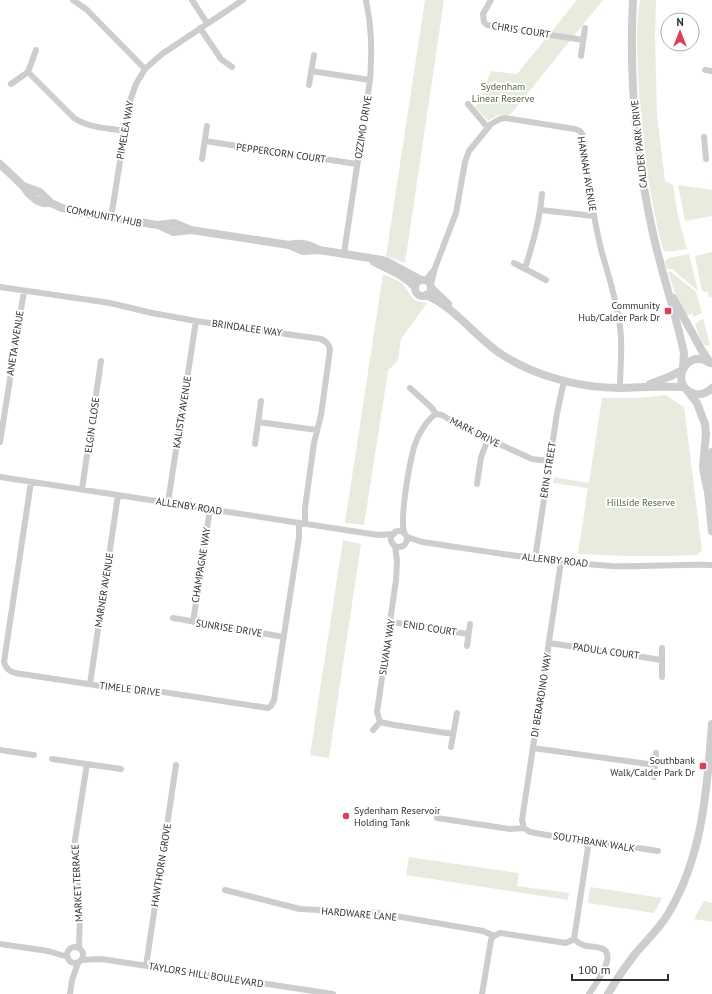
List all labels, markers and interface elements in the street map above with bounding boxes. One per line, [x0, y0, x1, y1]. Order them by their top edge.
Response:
north arrow [660, 12, 700, 52]
text: N [676, 15, 684, 29]
street label: CHRIS COURT [491, 19, 552, 41]
park label: Sydenham Linear Reserve [472, 80, 534, 105]
street label: OZZIMO DRIVE [352, 94, 374, 160]
street label: PIMELEA WAY [113, 99, 137, 160]
street label: CALDER PARK DRIVE [628, 99, 650, 189]
street label: HANNAH AVENUE [575, 135, 599, 213]
street label: PEPPERCORN COURT [235, 140, 327, 166]
street label: COMMUNITY HUB [65, 202, 143, 230]
place label: Community Hub/Calder Park Dr [578, 299, 661, 324]
marker: Community Hub/Calder Park Dr [663, 306, 673, 316]
street label: ANETA AVENUE [3, 310, 27, 376]
street label: BRINDALEE WAY [211, 317, 283, 339]
street label: KALISTA AVENUE [170, 375, 194, 449]
street label: ELGIN CLOSE [82, 396, 102, 454]
street label: MARK DRIVE [448, 414, 502, 450]
street label: ERIN STREET [537, 441, 559, 499]
street label: ALLENBY ROAD [155, 494, 223, 518]
park label: Hillside Reserve [607, 496, 675, 509]
street label: CHAMPAGNE WAY [189, 526, 213, 604]
street label: ALLENBY ROAD [521, 550, 589, 570]
street label: MARNER AVENUE [92, 552, 116, 628]
street label: SUNRISE DRIVE [195, 616, 263, 640]
street label: ENID COURT [402, 617, 458, 639]
street label: SILVANA WAY [376, 618, 398, 676]
street label: PADULA COURT [572, 640, 640, 662]
street label: DI BERARDINO WAY [528, 652, 554, 738]
street label: TIMELE DRIVE [99, 679, 161, 699]
place label: Southbank Walk/Calder Park Dr [610, 754, 696, 779]
marker: Southbank Walk/Calder Park Dr [698, 761, 708, 771]
place label: Sydenham Reservoir Holding Tank [354, 804, 441, 829]
marker: Sydenham Reservoir Holding Tank [341, 811, 351, 821]
street label: HAWTHORN GROVE [148, 822, 174, 908]
street label: SOUTHBANK WALK [552, 829, 636, 855]
street label: MARKET TERRACE [68, 844, 86, 922]
street label: HARDWARE LANE [321, 904, 397, 924]
scale bar [572, 956, 668, 982]
street label: TAYLORS HILL BOULEVARD [147, 959, 265, 991]
text: 100 m [578, 962, 611, 977]

